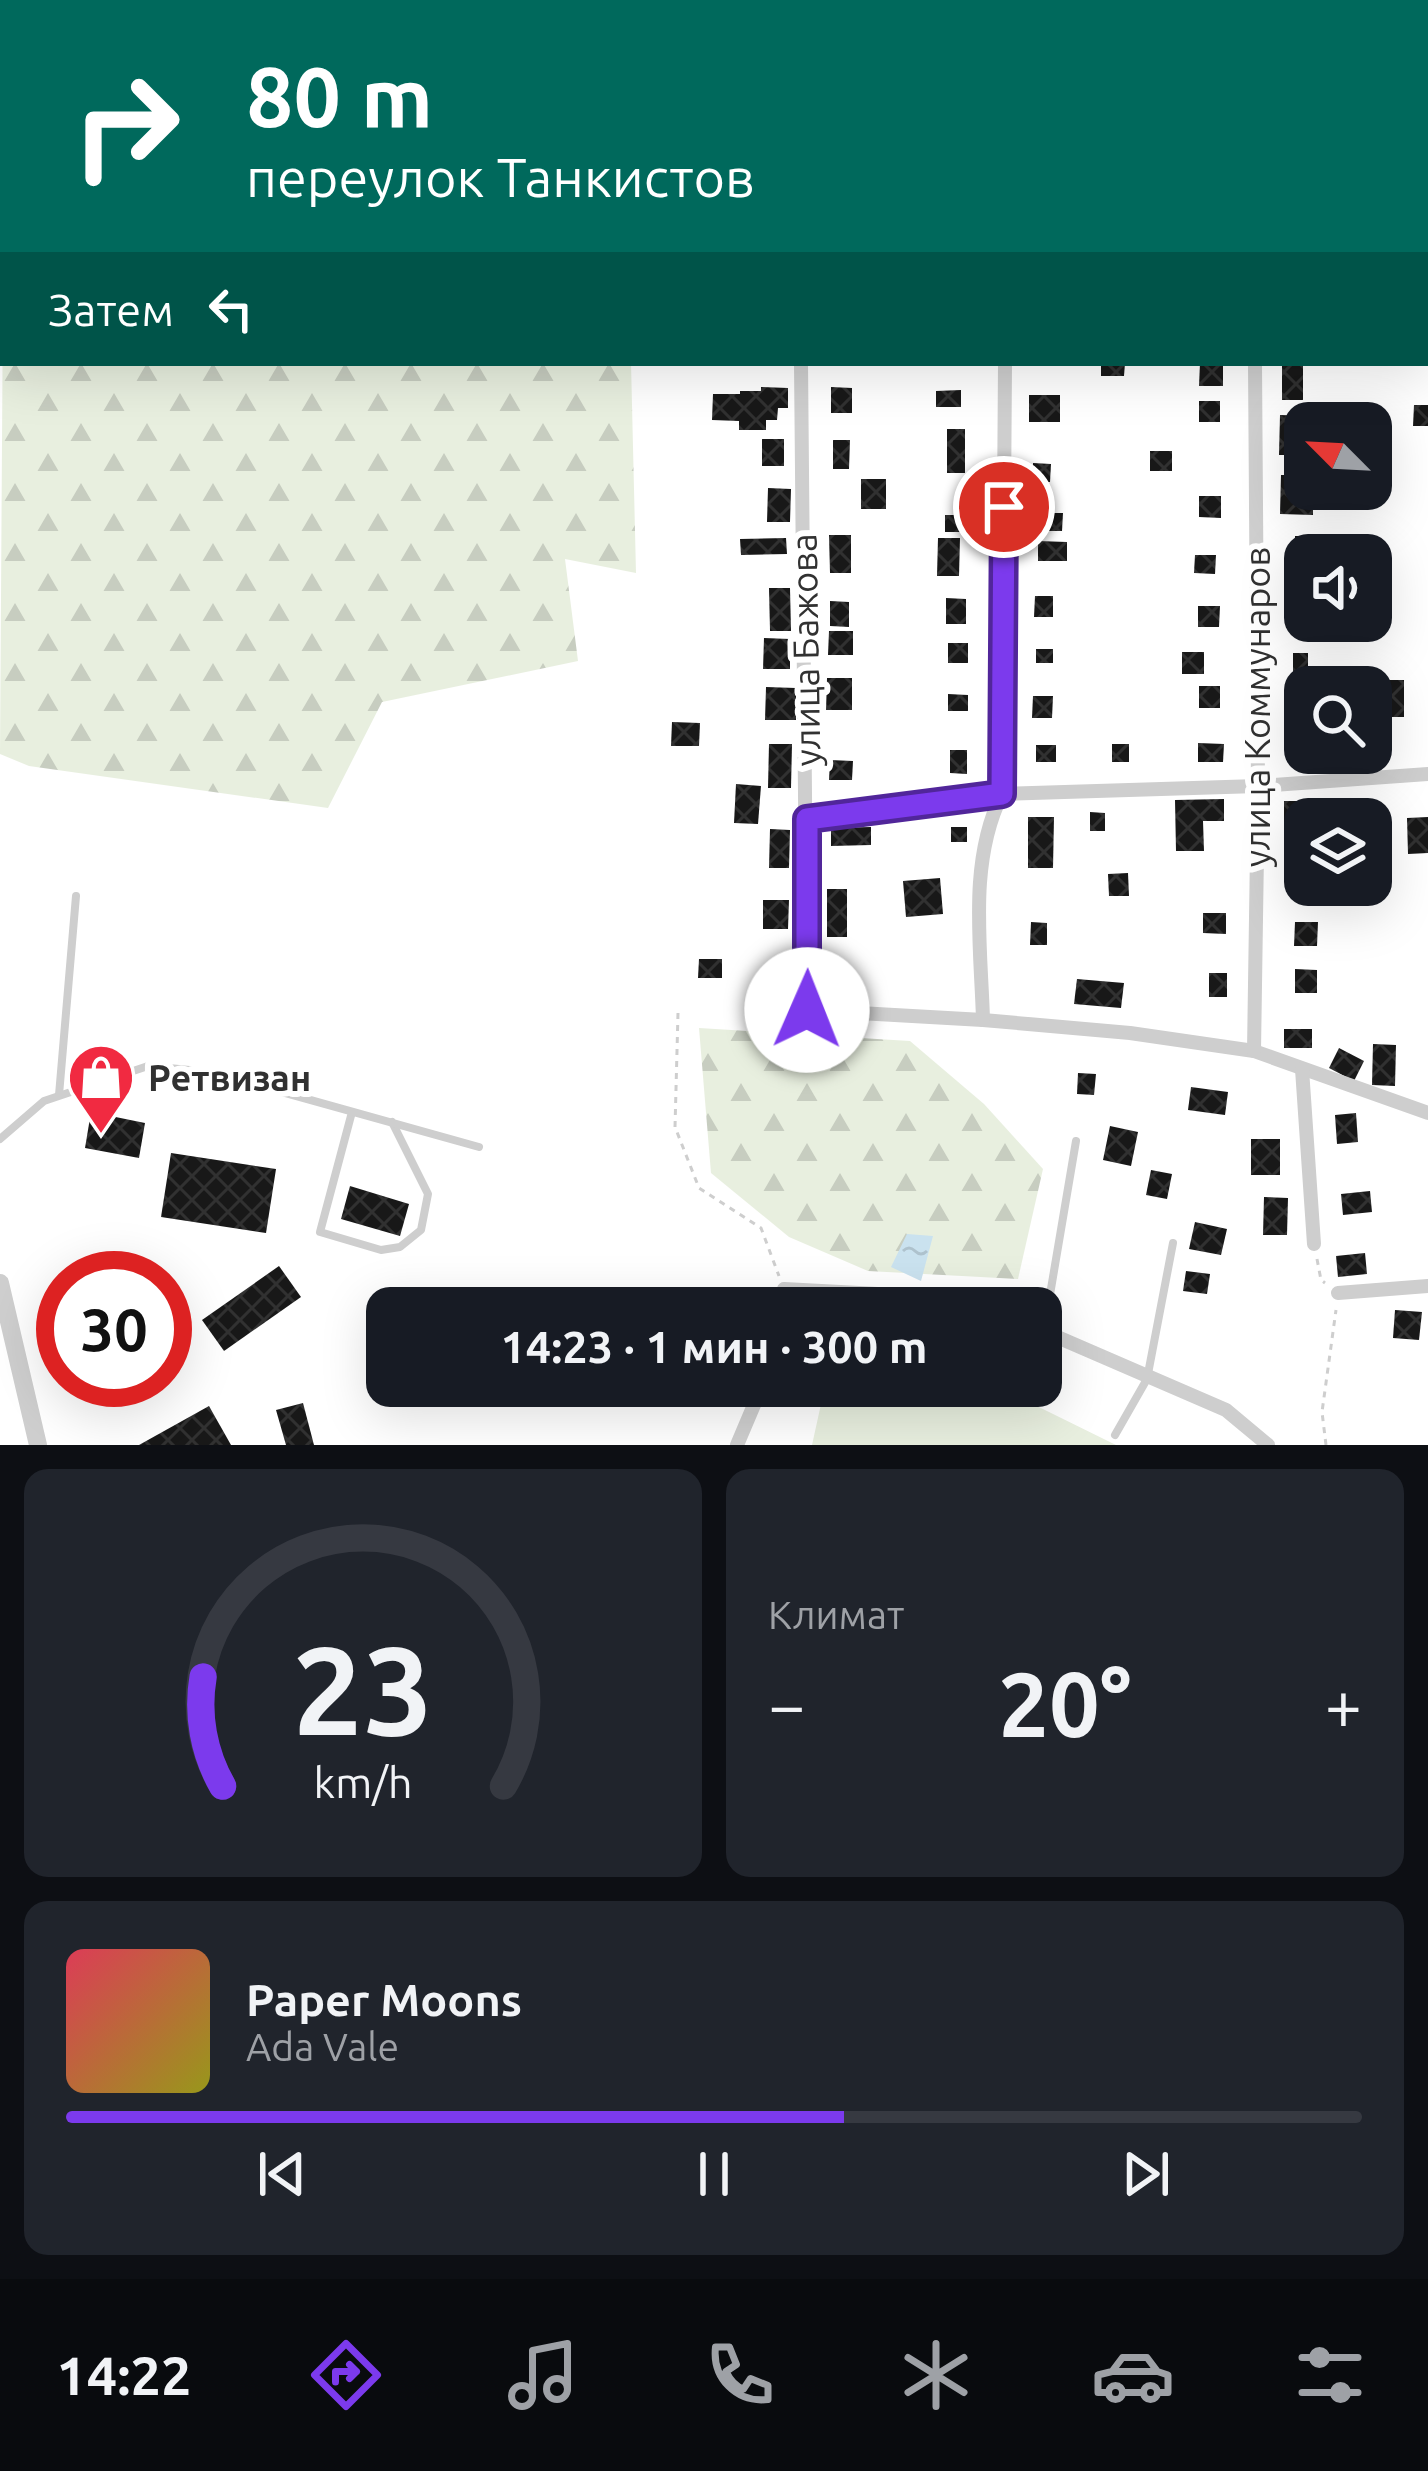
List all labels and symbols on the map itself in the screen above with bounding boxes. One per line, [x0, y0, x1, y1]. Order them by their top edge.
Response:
north arrow [1284, 402, 1392, 510]
pin [953, 456, 1055, 558]
street label: улица Бажова [782, 533, 828, 767]
street label: улица Коммунаров [1236, 547, 1277, 867]
position arrow [744, 947, 870, 1073]
shop icon: Ретвизан [66, 1042, 136, 1136]
place label: Ретвизан [148, 1057, 311, 1098]
speed limit sign: 30 [36, 1251, 192, 1407]

